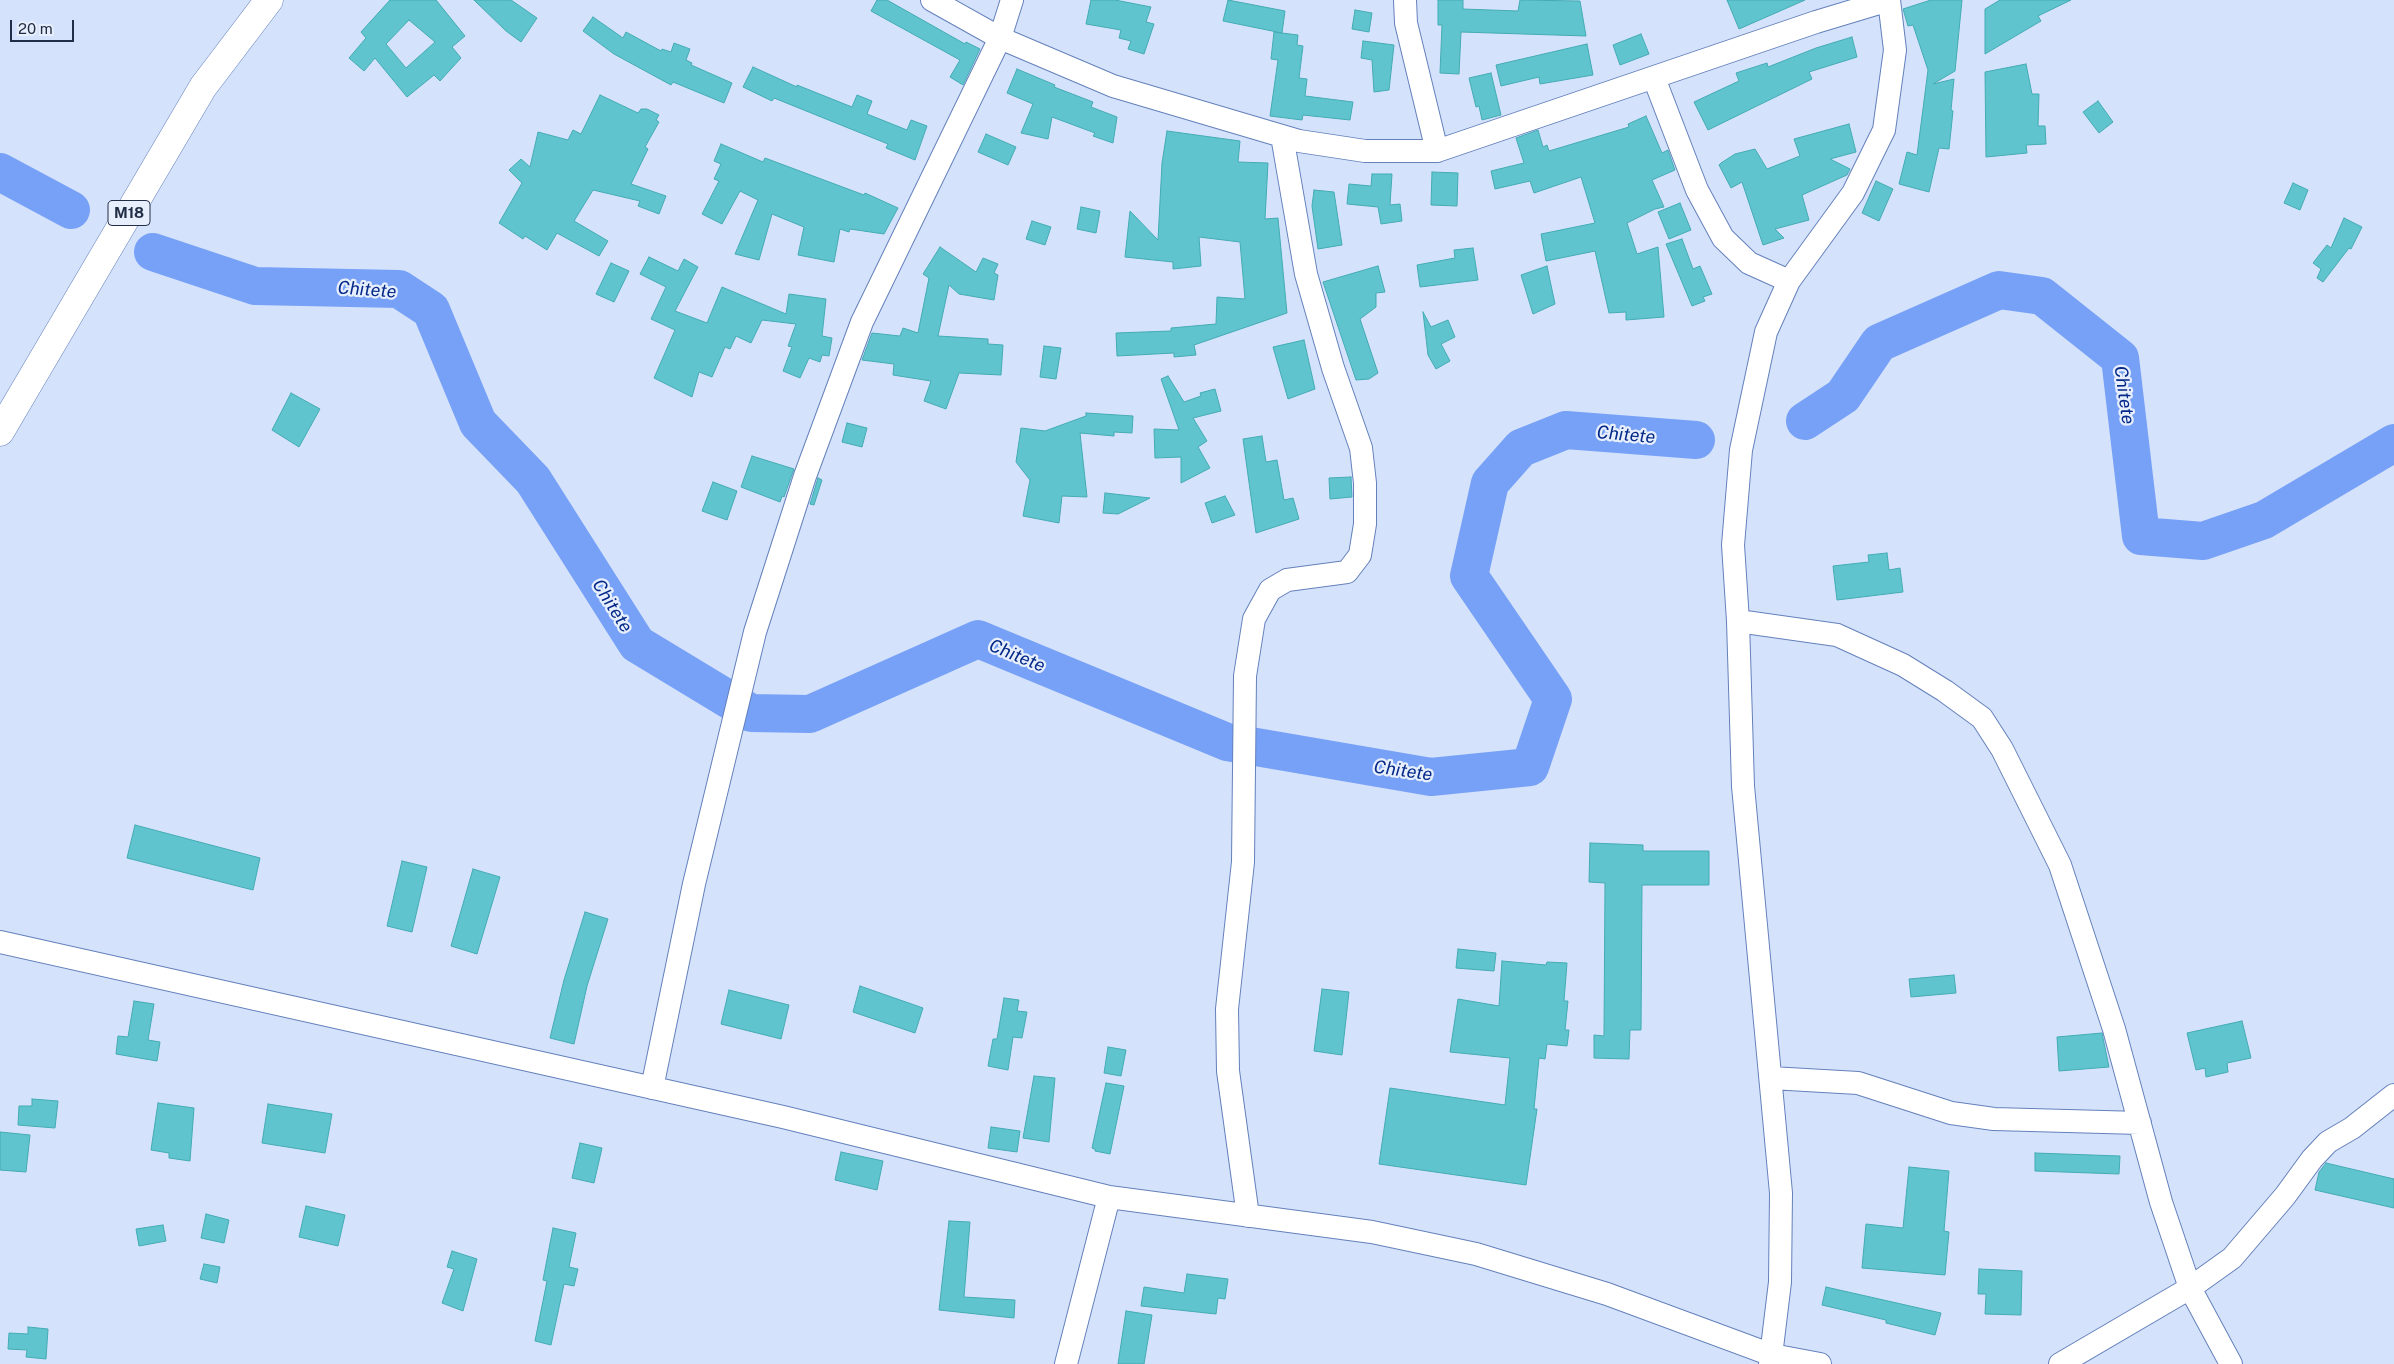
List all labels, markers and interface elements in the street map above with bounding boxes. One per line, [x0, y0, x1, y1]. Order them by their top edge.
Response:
scale bar [12, 10, 76, 42]
text: 20 m [18, 20, 53, 37]
road number: M18 [108, 200, 150, 226]
water label: Chitete [337, 277, 397, 303]
water label: Chitete [2109, 364, 2139, 426]
water label: Chitete [1596, 422, 1656, 448]
water label: Chitete [587, 575, 637, 637]
water label: Chitete [986, 635, 1048, 677]
water label: Chitete [1372, 756, 1434, 786]

